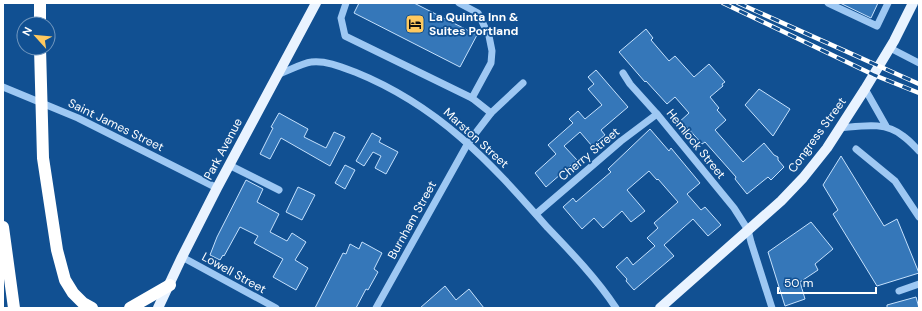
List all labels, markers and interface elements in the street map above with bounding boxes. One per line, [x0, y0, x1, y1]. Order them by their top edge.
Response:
place label: La Quinta Inn & Suites Portland [429, 9, 519, 39]
hotel icon: La Quinta Inn & Suites Portland [404, 13, 426, 35]
north arrow [16, 16, 56, 56]
text: N [19, 25, 35, 38]
street label: Congress Street [784, 94, 850, 176]
street label: Saint James Street [66, 95, 167, 155]
street label: Marston Street [440, 104, 512, 172]
street label: Hemlock Street [663, 106, 729, 183]
street label: Park Avenue [200, 115, 246, 183]
street label: Cherry Street [555, 124, 623, 184]
street label: Burnham Street [384, 178, 440, 262]
street label: Lowell Street [199, 249, 269, 297]
scale bar [778, 269, 876, 295]
text: 50 m [784, 275, 813, 291]

